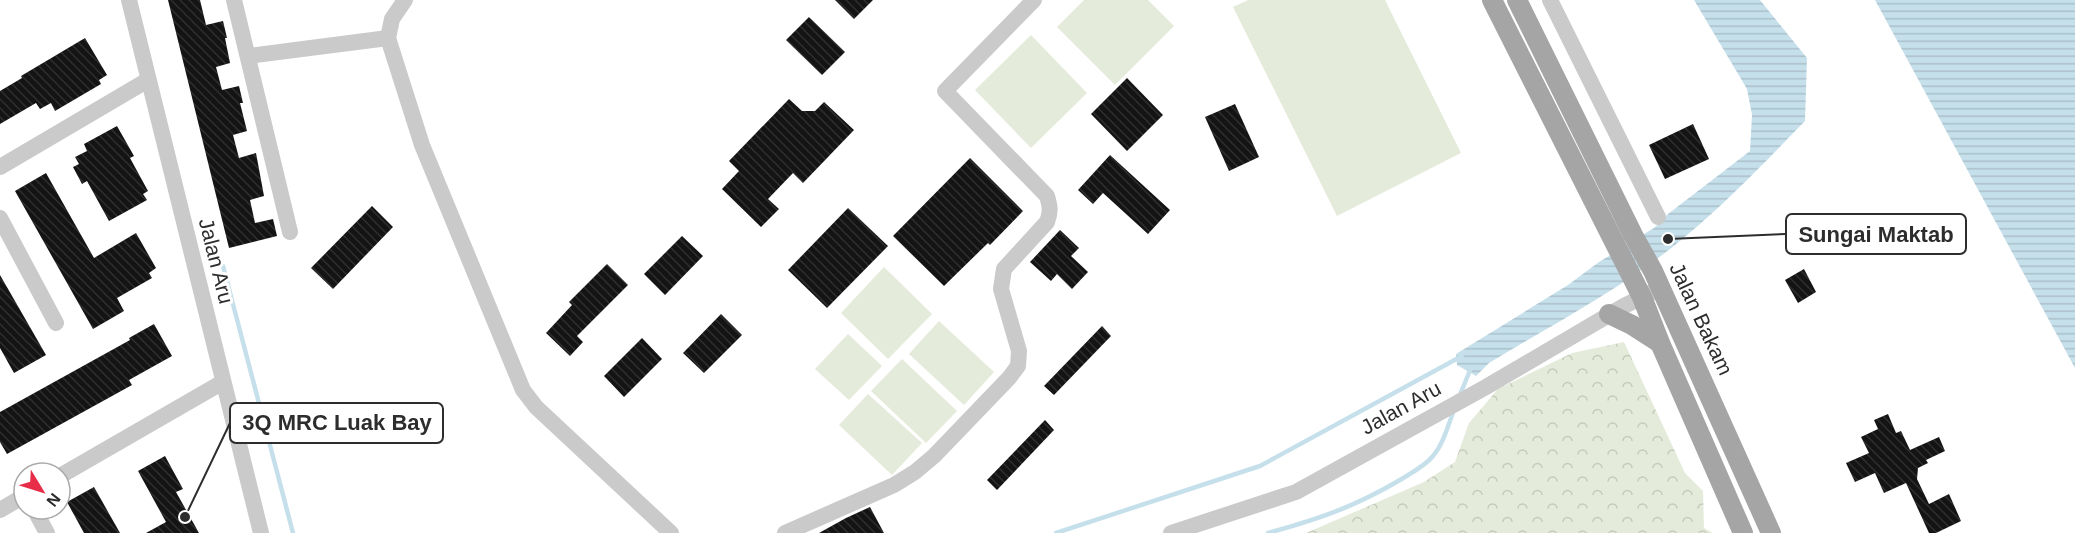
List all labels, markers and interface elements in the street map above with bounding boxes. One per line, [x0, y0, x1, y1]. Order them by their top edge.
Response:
callout: Sungai Maktab [1786, 214, 1966, 254]
street label: Jalan Aru [195, 216, 238, 306]
text: Sungai Maktab [1798, 222, 1954, 247]
street label: Jalan Bakam [1665, 259, 1738, 379]
street label: Jalan Aru [1357, 376, 1445, 439]
callout: 3Q MRC Luak Bay [230, 403, 443, 443]
text: 3Q MRC Luak Bay [242, 410, 433, 435]
north arrow [12, 461, 72, 521]
text: N [43, 490, 64, 510]

